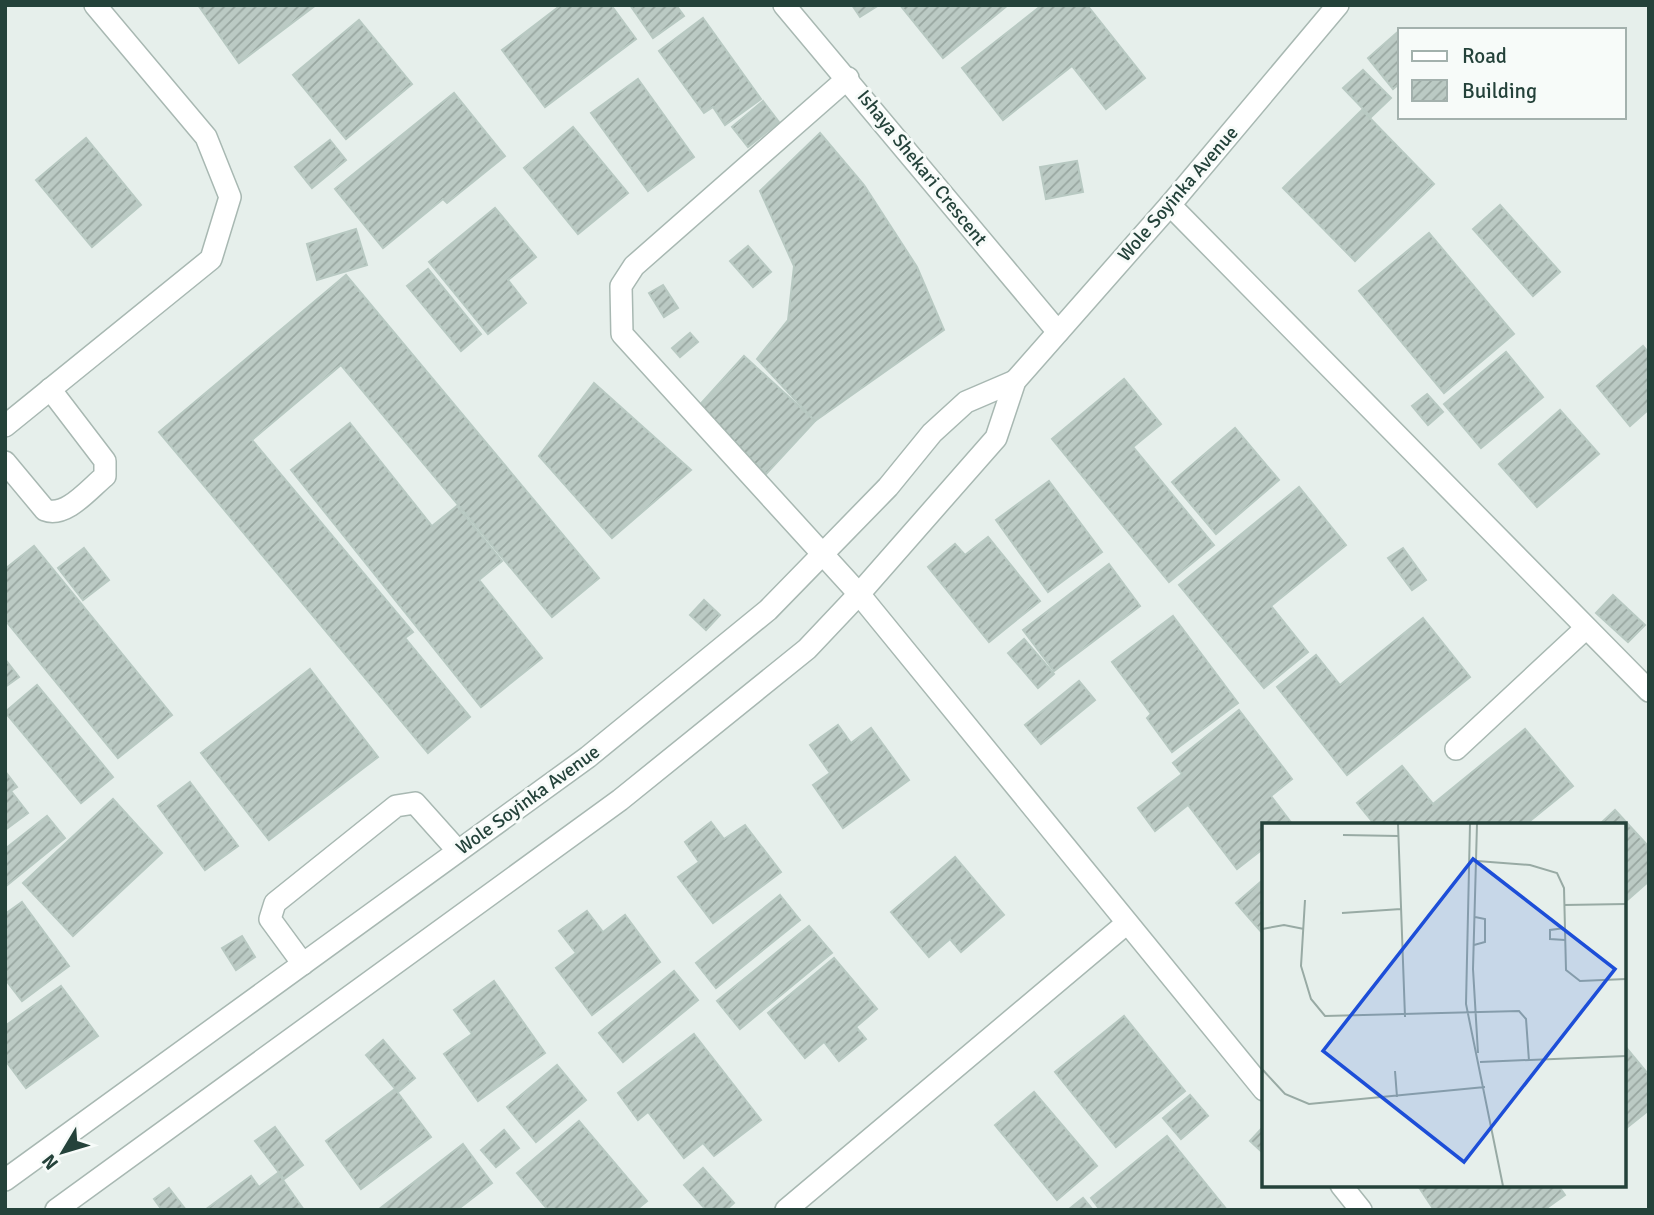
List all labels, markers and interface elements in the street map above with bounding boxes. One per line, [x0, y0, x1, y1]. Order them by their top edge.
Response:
legend [1398, 28, 1626, 119]
text: Road [1462, 43, 1507, 69]
text: Building [1462, 78, 1537, 104]
street label: Ishaya Shekari Crescent [852, 85, 992, 251]
street label: Wole Soyinka Avenue [1113, 121, 1243, 267]
street label: Wole Soyinka Avenue [451, 740, 605, 860]
inset map [1262, 823, 1626, 1187]
north arrow [28, 1117, 98, 1187]
text: N [37, 1149, 64, 1174]

